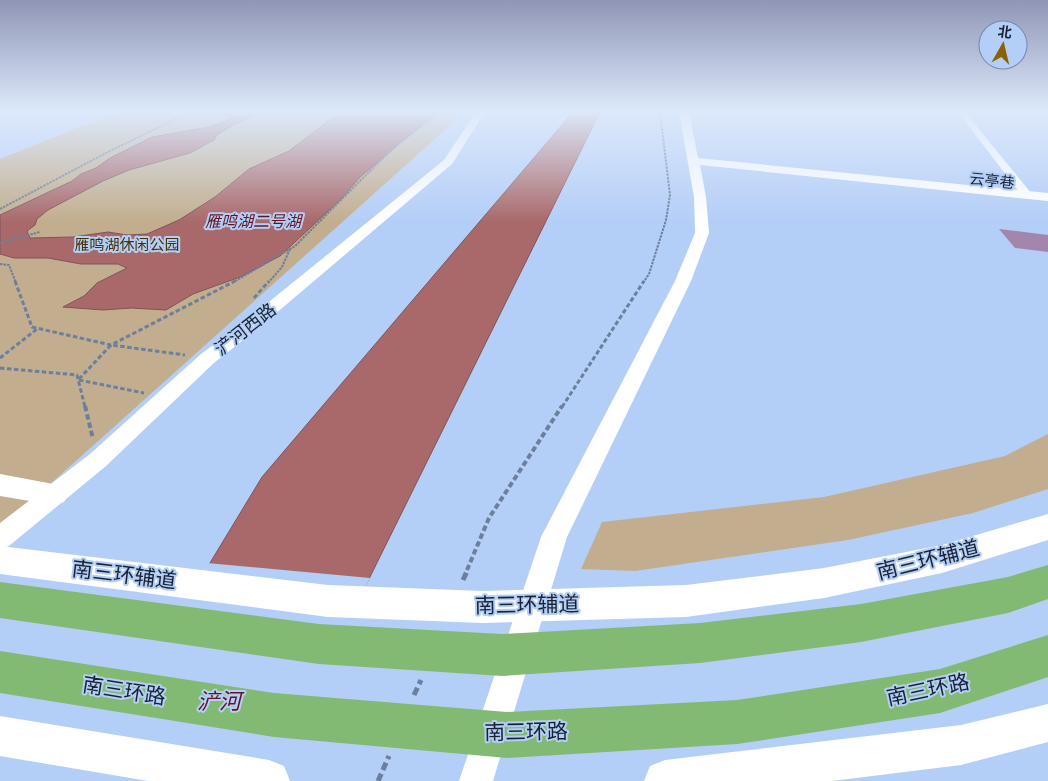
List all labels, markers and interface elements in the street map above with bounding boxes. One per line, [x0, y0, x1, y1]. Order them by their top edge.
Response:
north arrow [978, 20, 1028, 70]
text: 北 [997, 23, 1013, 41]
street label: 云亭巷 [969, 170, 1015, 192]
water label: 雁鸣湖二号湖 [205, 212, 304, 231]
park label: 雁鸣湖休闲公园 [74, 236, 180, 254]
street label: 浐河西路 [210, 299, 280, 359]
street label: 南三环辅道 [874, 536, 982, 584]
street label: 南三环辅道 [70, 557, 178, 593]
street label: 南三环辅道 [474, 592, 580, 618]
street label: 南三环路 [884, 670, 972, 710]
street label: 南三环路 [81, 673, 167, 709]
water label: 浐河 [197, 689, 245, 714]
street label: 南三环路 [484, 719, 568, 745]

